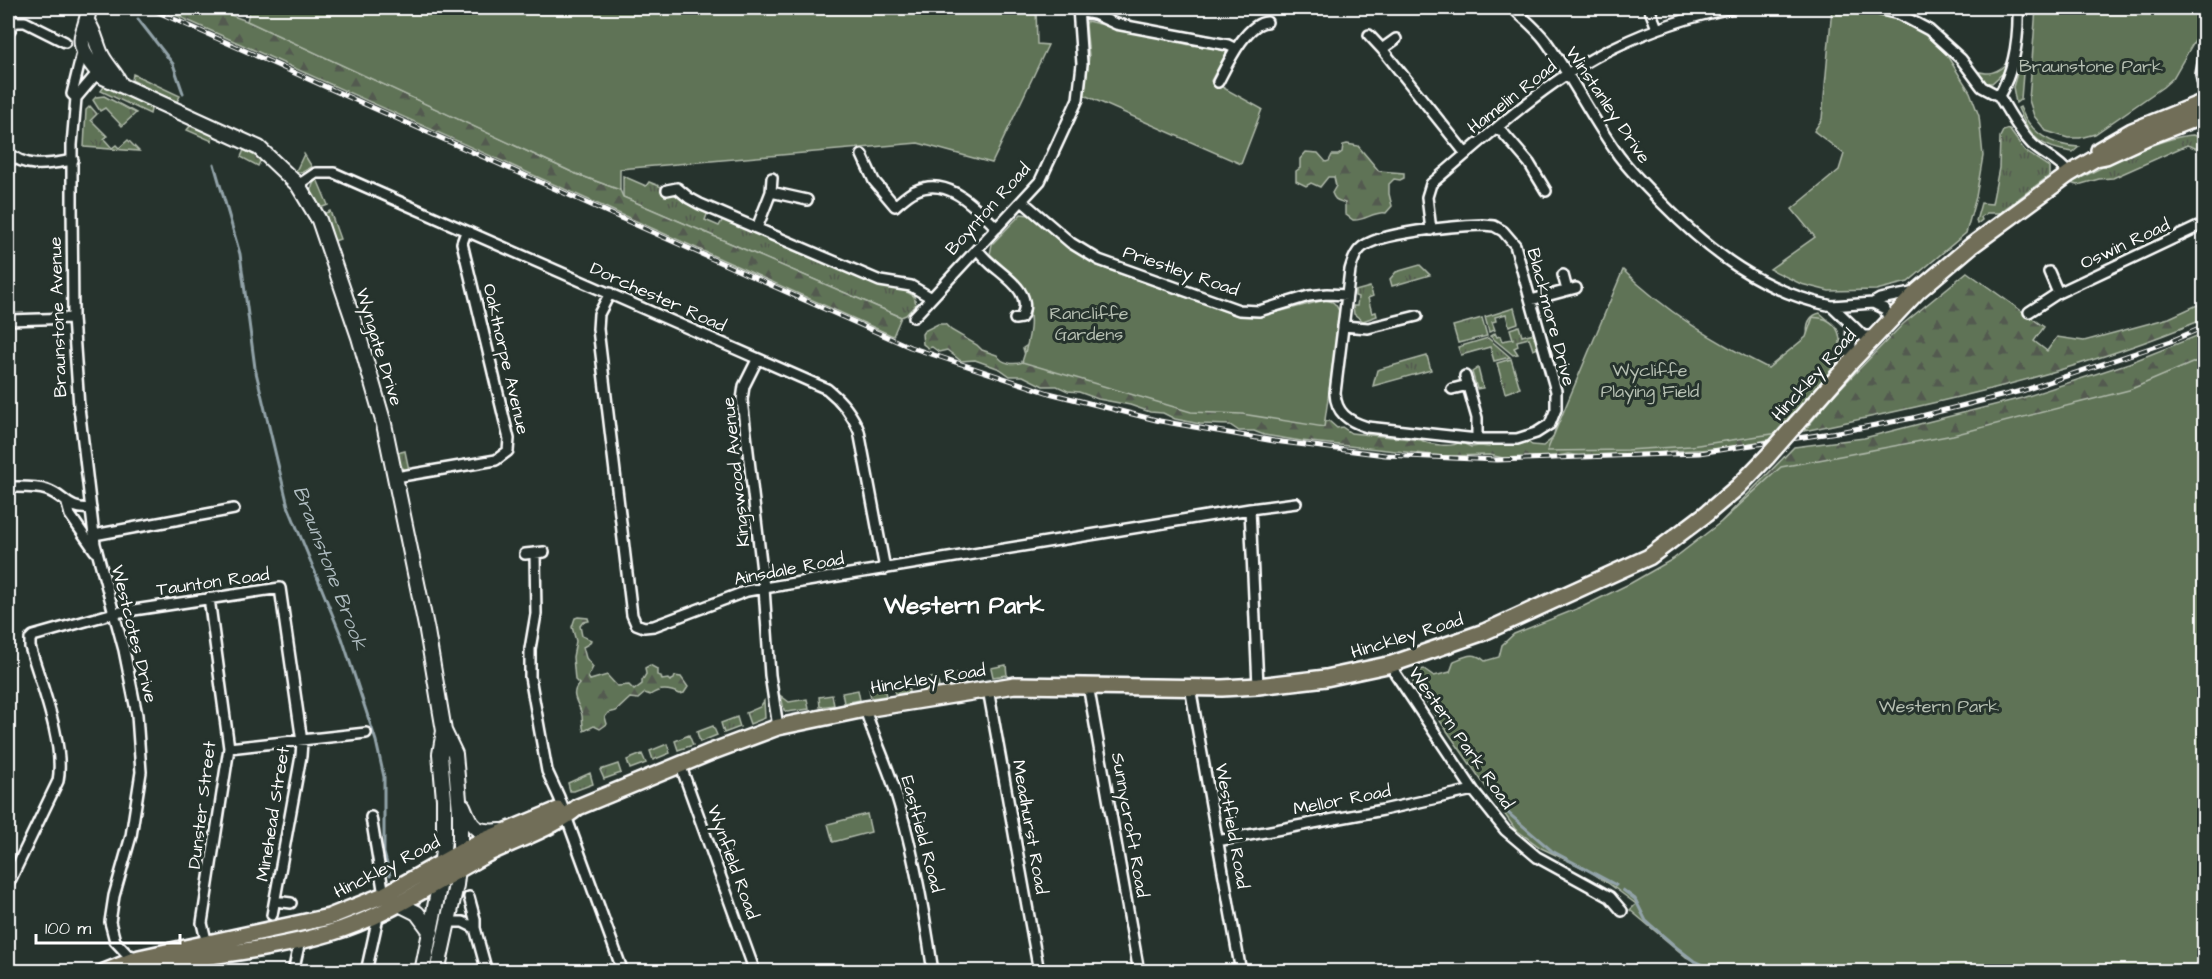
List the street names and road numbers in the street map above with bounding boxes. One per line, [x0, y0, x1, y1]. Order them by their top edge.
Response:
street label: Winstanley Drive [1559, 42, 1657, 169]
street label: Hamelin Road [1462, 54, 1562, 140]
street label: Boynton Road [940, 157, 1037, 261]
street label: Oswin Road [2076, 212, 2174, 276]
street label: Braunstone Avenue [43, 236, 73, 398]
street label: Priestley Road [1119, 239, 1242, 303]
street label: Blackmore Drive [1521, 245, 1581, 389]
street label: Dorchester Road [586, 256, 730, 338]
street label: Oakthorpe Avenue [477, 281, 536, 437]
street label: Wyngate Drive [348, 285, 409, 409]
street label: Hinckley Road [1766, 324, 1863, 427]
street label: Kingswood Avenue [716, 395, 757, 548]
street label: Ainsdale Road [732, 546, 846, 592]
street label: Westcotes Drive [105, 562, 163, 706]
street label: Taunton Road [155, 562, 271, 602]
street label: Hinckley Road [1348, 607, 1466, 666]
street label: Hinckley Road [869, 658, 987, 701]
street label: Western Park Road [1402, 662, 1520, 814]
street label: Dunster Street [182, 739, 222, 870]
street label: Minehead Street [250, 744, 296, 883]
street label: Sunnycroft Road [1104, 751, 1155, 900]
street label: Meadhurst Road [1006, 758, 1054, 896]
street label: Westfield Road [1209, 761, 1255, 891]
street label: Eastfield Road [894, 773, 950, 895]
street label: Mellor Road [1291, 778, 1393, 822]
street label: Wynfield Road [700, 802, 765, 923]
street label: Hinckley Road [330, 830, 445, 905]

